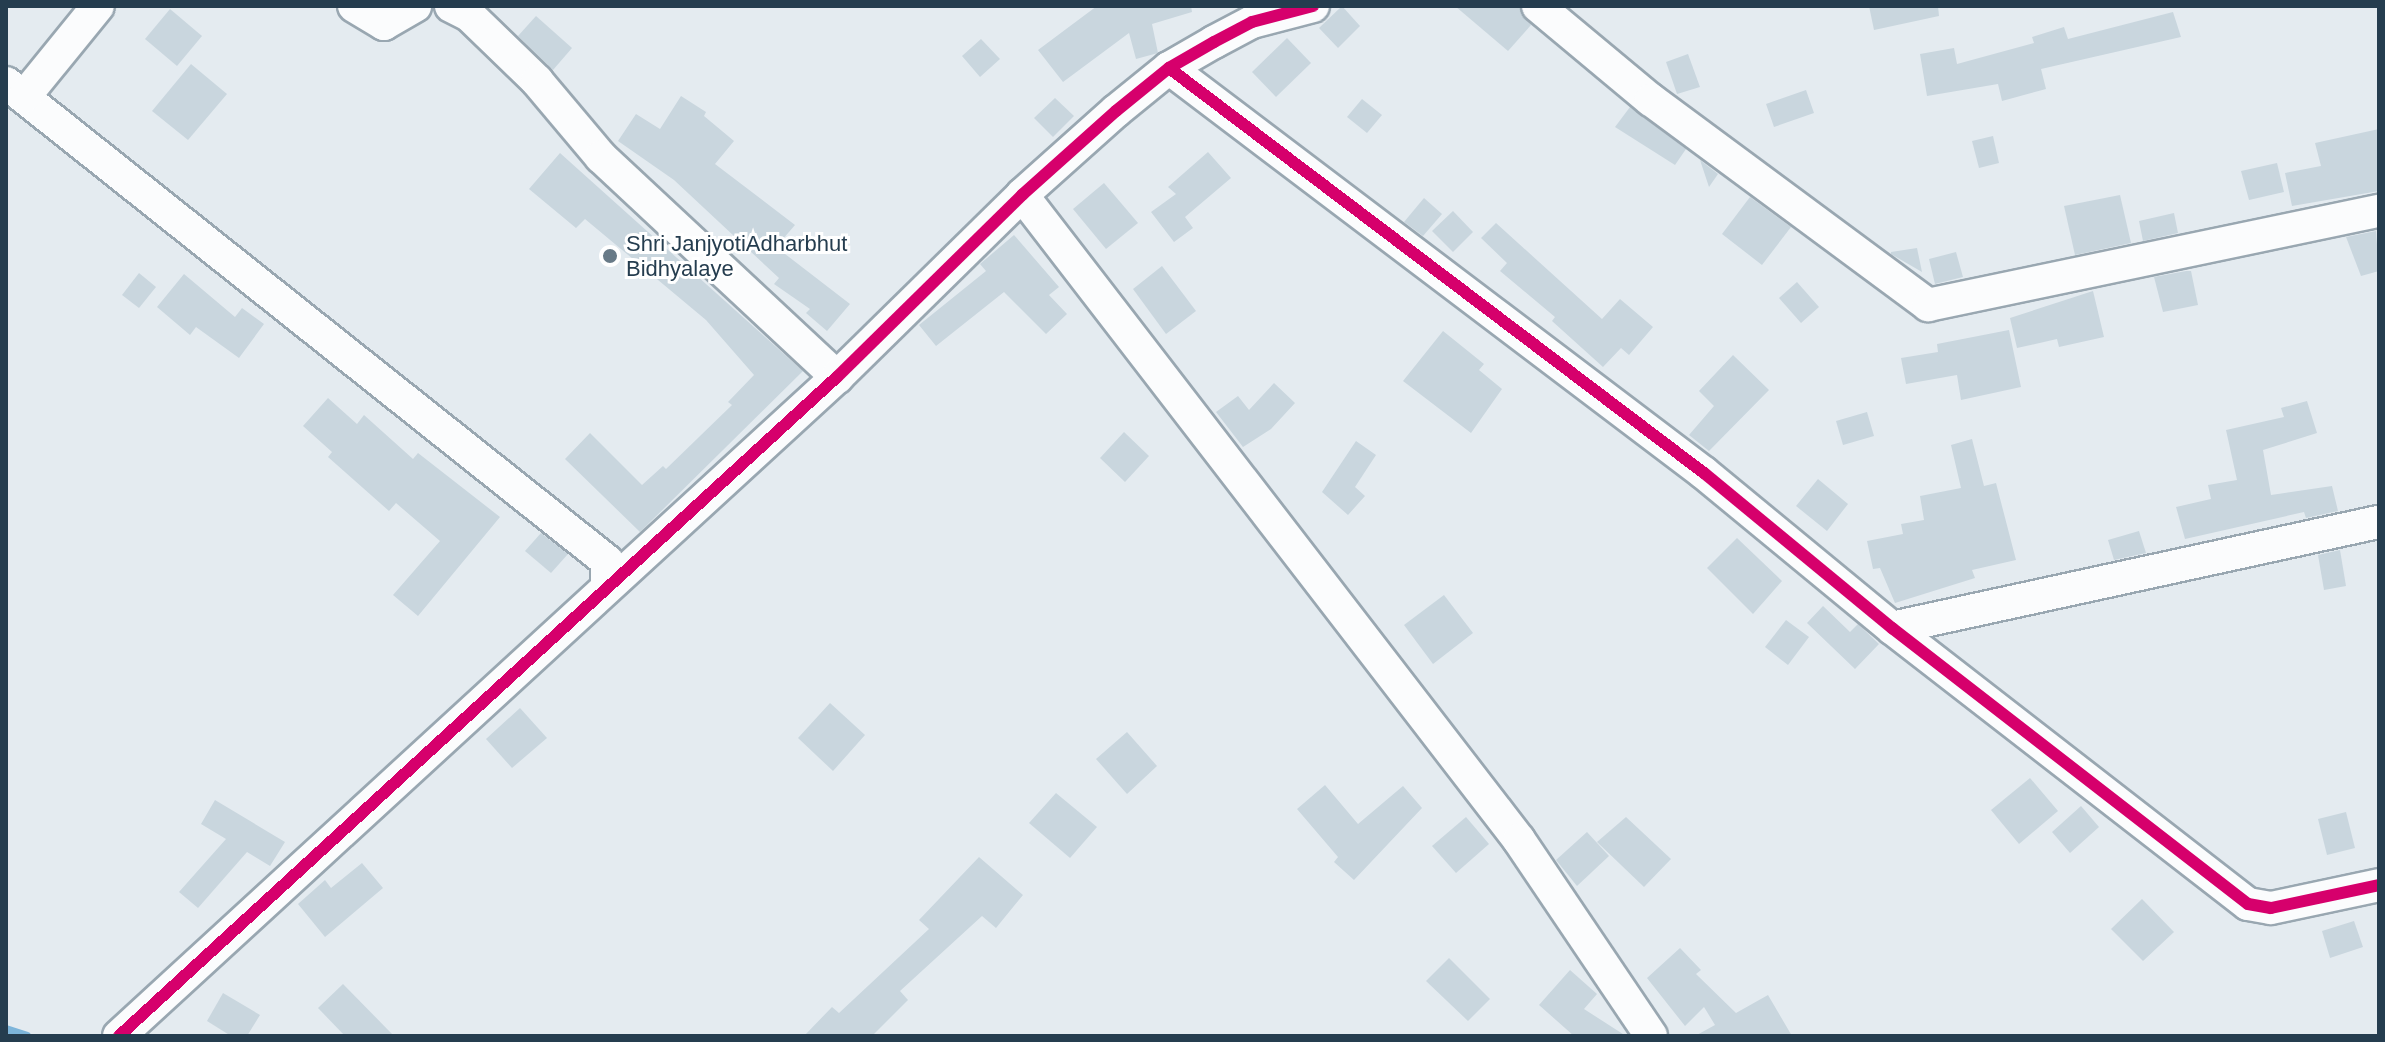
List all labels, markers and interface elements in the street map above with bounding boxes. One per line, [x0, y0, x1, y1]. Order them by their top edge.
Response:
place label: Shri JanjyotiAdharbhut Bidhyalaye [626, 230, 847, 282]
marker: Shri JanjyotiAdharbhut Bidhyalaye [601, 247, 619, 265]

